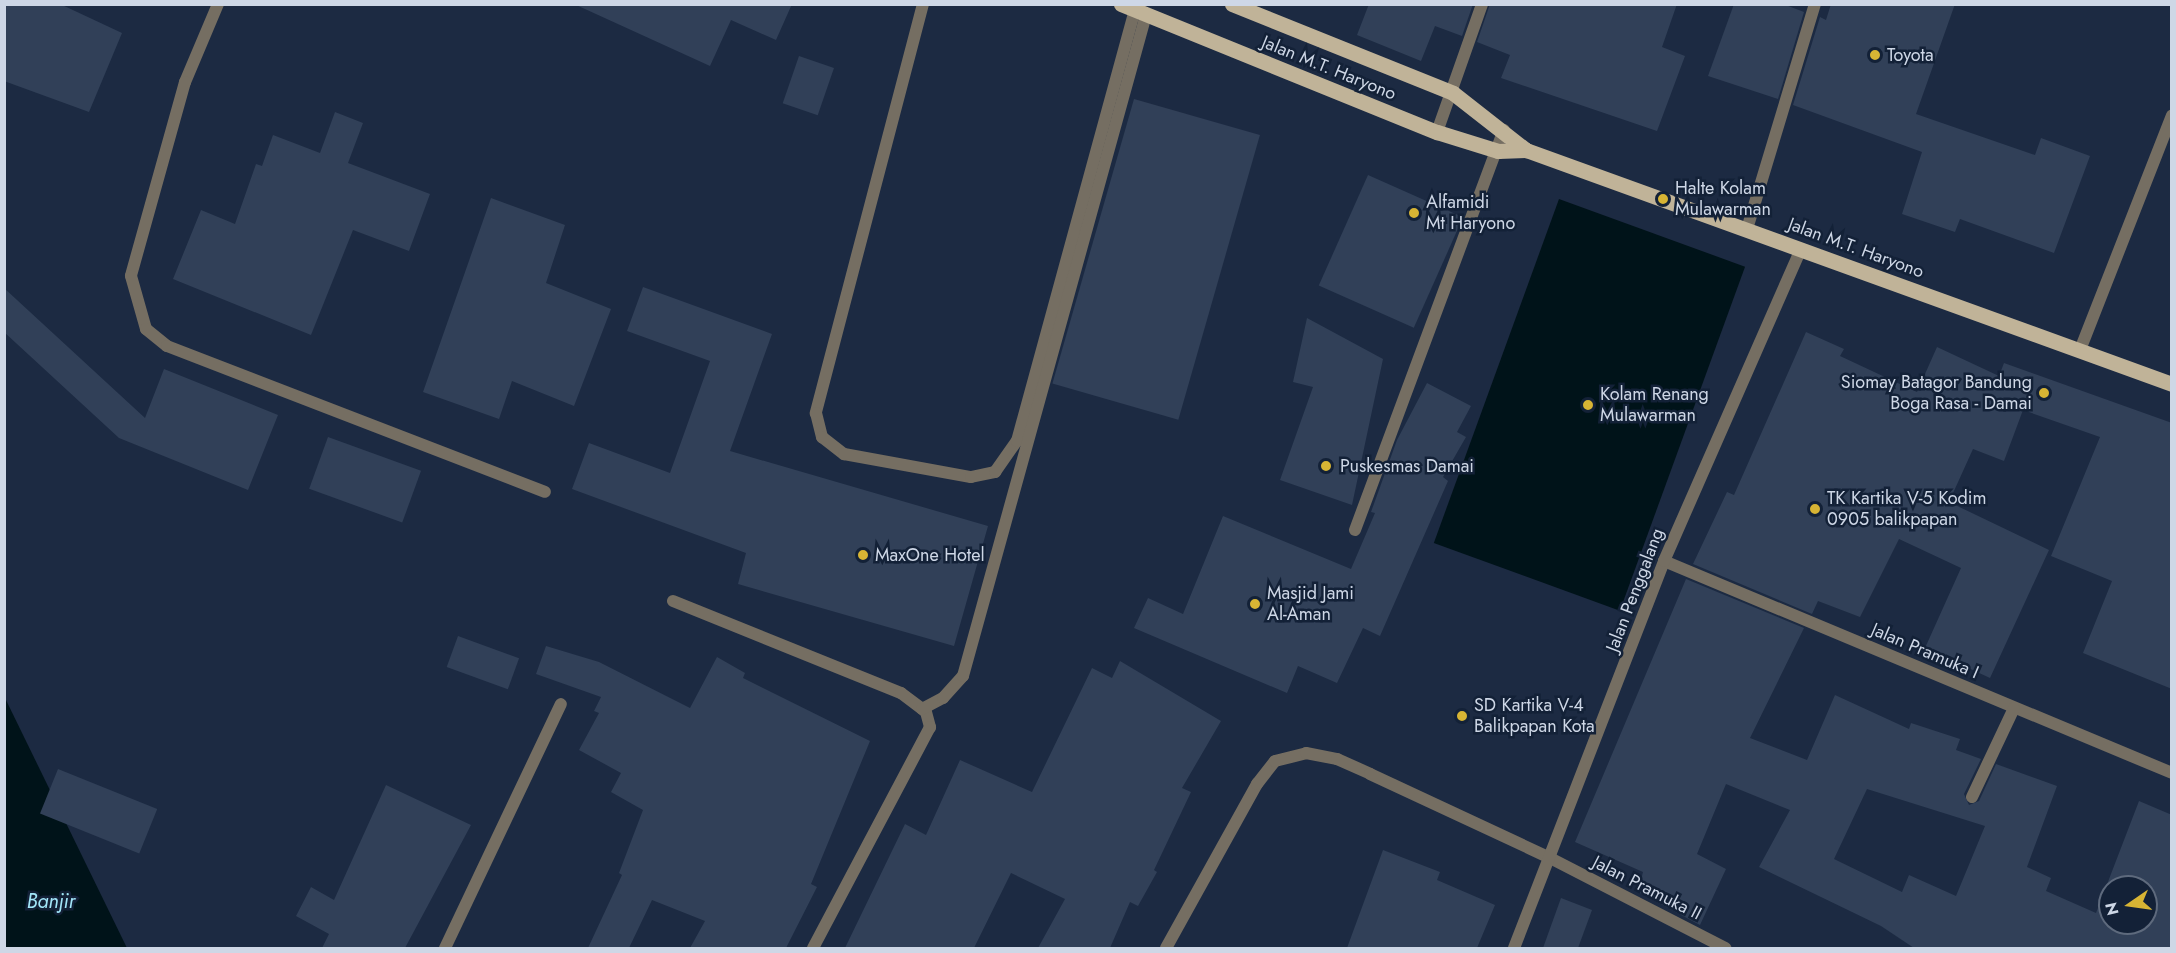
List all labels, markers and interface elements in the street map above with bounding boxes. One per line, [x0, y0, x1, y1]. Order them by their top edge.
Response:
street label: Jalan M.T. Haryono [1259, 31, 1399, 105]
place label: Toyota [1887, 44, 1934, 66]
marker: Toyota [1868, 48, 1882, 62]
place label: Halte Kolam Mulawarman [1675, 178, 1771, 220]
place label: Alfamidi Mt Haryono [1426, 192, 1515, 234]
marker: Halte Kolam Mulawarman [1656, 192, 1670, 206]
marker: Alfamidi Mt Haryono [1407, 206, 1421, 220]
street label: Jalan M.T. Haryono [1785, 213, 1927, 283]
place label: Siomay Batagor Bandung Boga Rasa - Damai [1841, 372, 2032, 415]
place label: Kolam Renang Mulawarman [1600, 384, 1709, 426]
marker: Siomay Batagor Bandung Boga Rasa - Damai [2037, 386, 2051, 400]
marker: Kolam Renang Mulawarman [1581, 398, 1595, 412]
place label: Puskesmas Damai [1340, 455, 1474, 477]
marker: Puskesmas Damai [1317, 457, 1335, 475]
place label: TK Kartika V-5 Kodim 0905 balikpapan [1827, 488, 1987, 530]
marker: TK Kartika V-5 Kodim 0905 balikpapan [1808, 502, 1822, 516]
street label: Jalan Penggalang [1602, 525, 1668, 655]
place label: MaxOne Hotel [875, 544, 985, 566]
marker: MaxOne Hotel [856, 548, 870, 562]
place label: Masjid Jami Al-Aman [1267, 583, 1354, 626]
marker: Masjid Jami Al-Aman [1248, 597, 1262, 611]
street label: Jalan Pramuka I [1868, 619, 1982, 683]
place label: SD Kartika V-4 Balikpapan Kota [1474, 695, 1595, 738]
marker: SD Kartika V-4 Balikpapan Kota [1455, 709, 1469, 723]
street label: Jalan Pramuka II [1589, 851, 1705, 925]
north arrow [2098, 875, 2158, 935]
water label: Banjir [27, 889, 75, 913]
text: N [2099, 900, 2125, 917]

